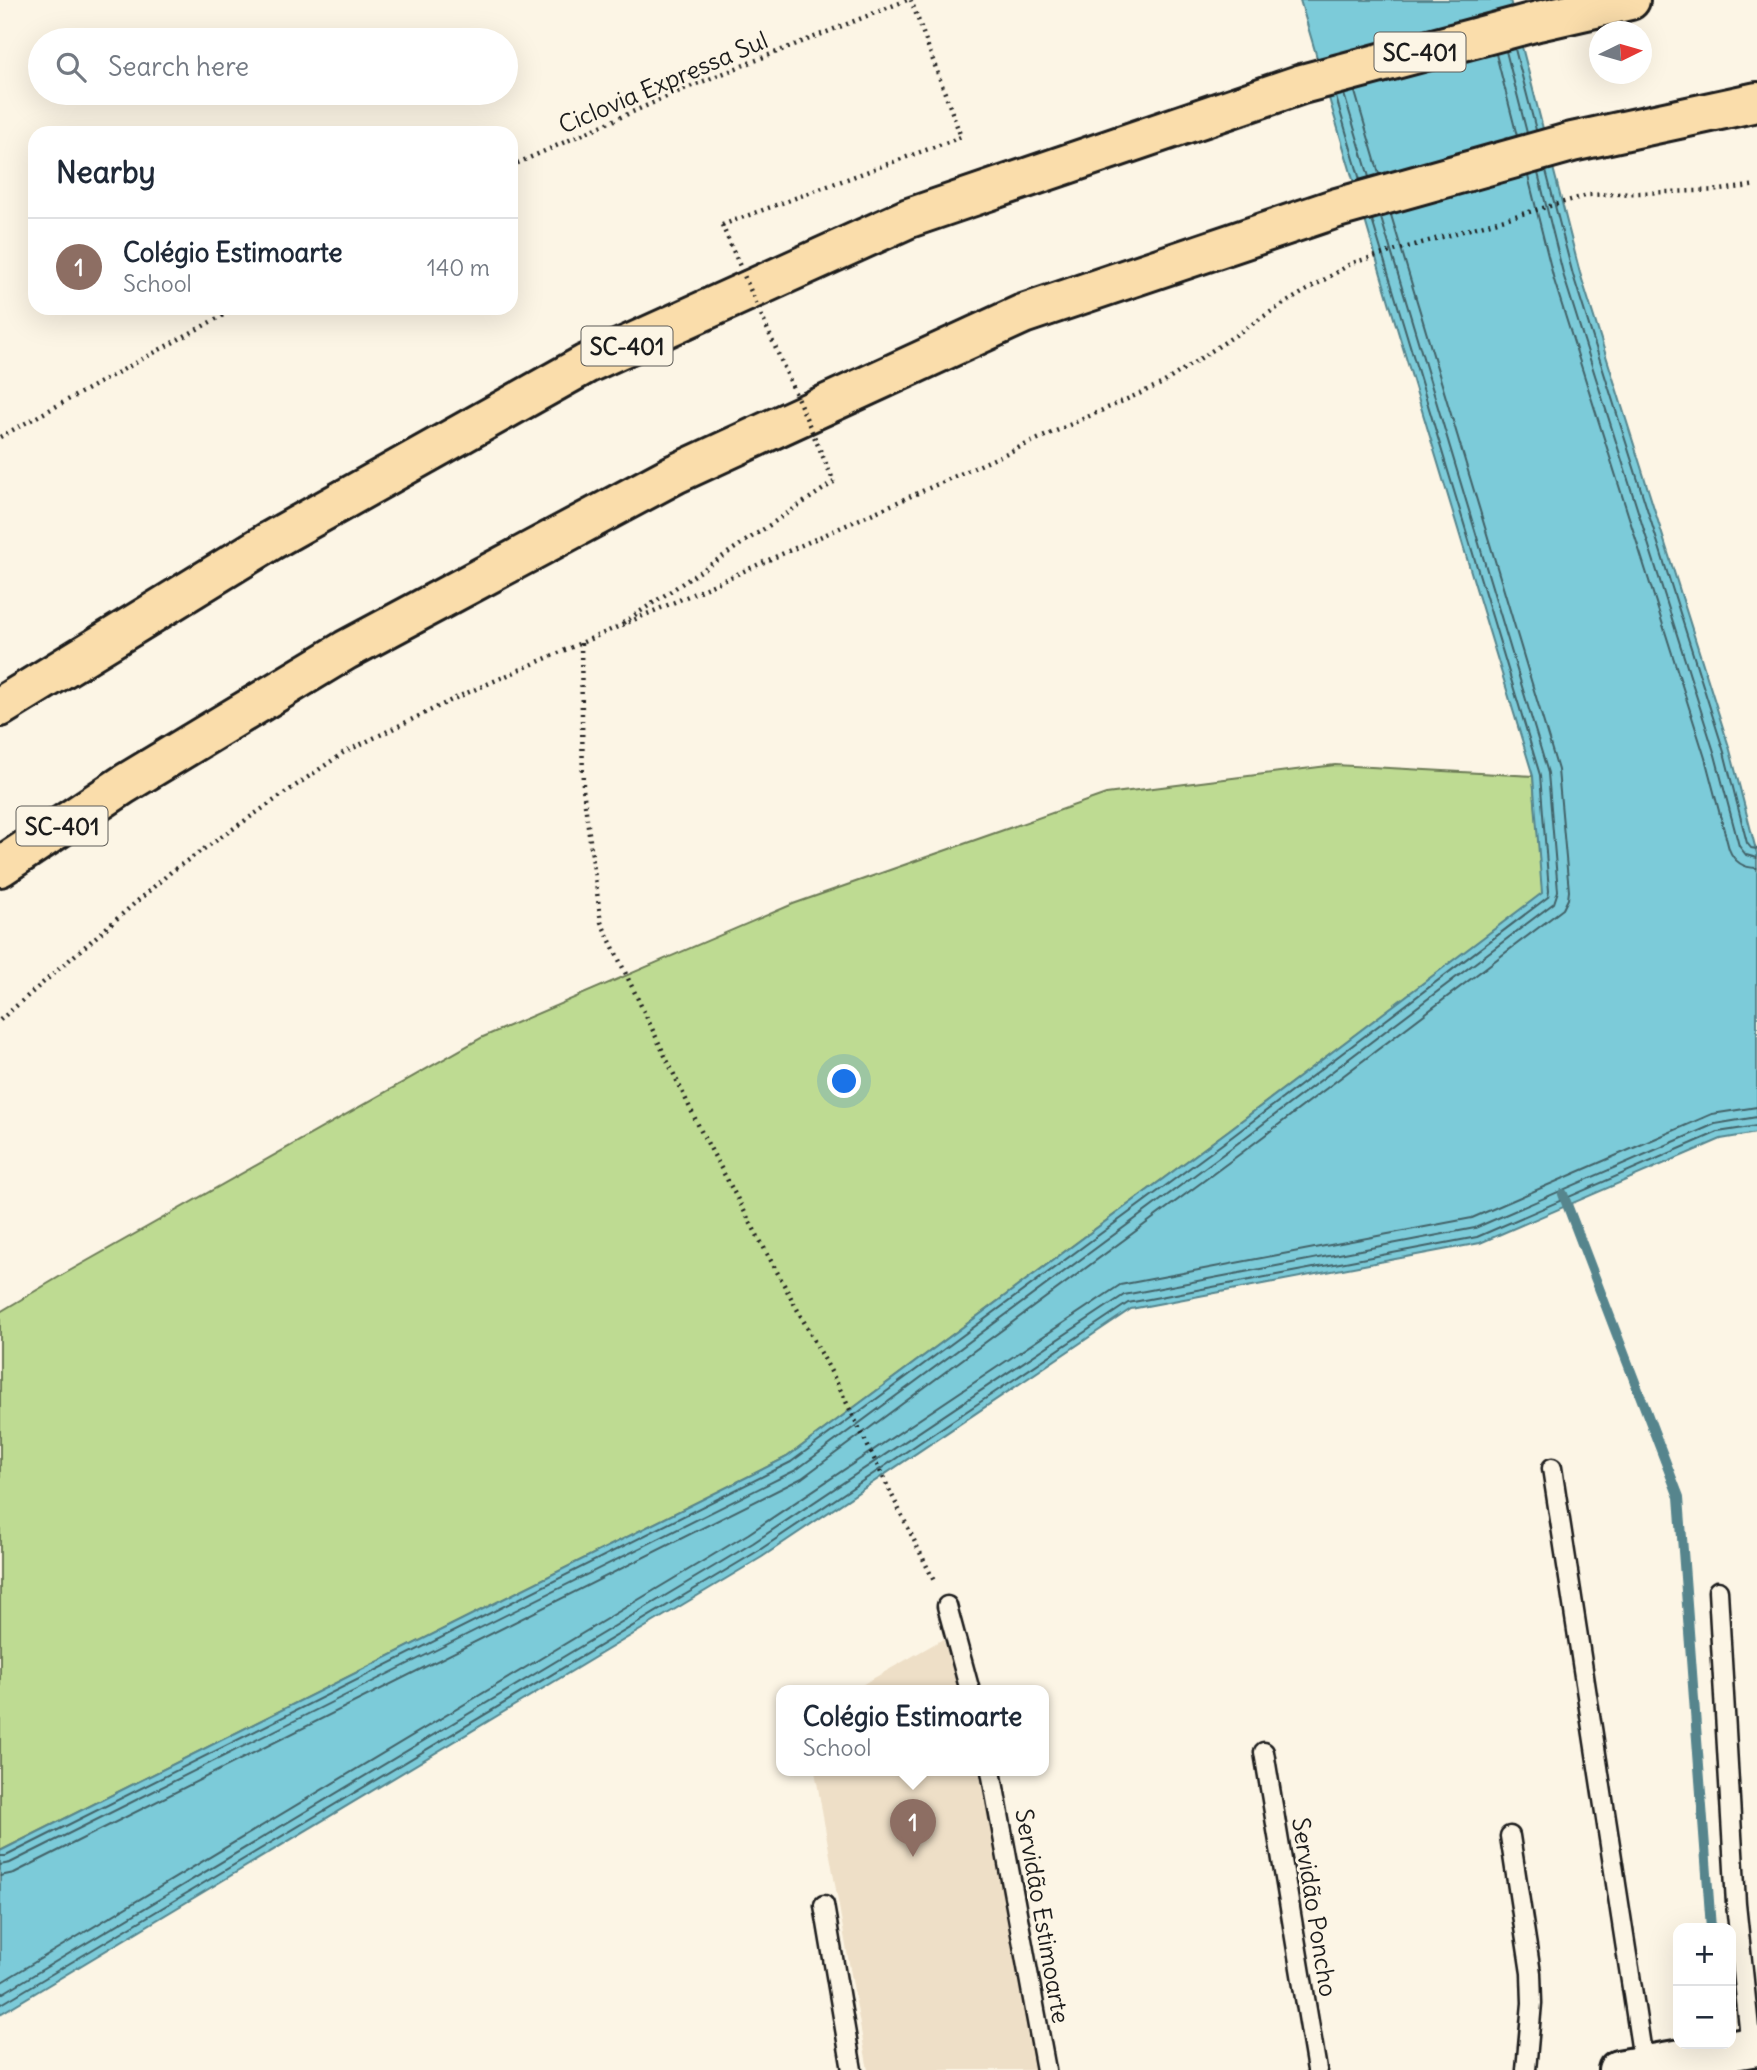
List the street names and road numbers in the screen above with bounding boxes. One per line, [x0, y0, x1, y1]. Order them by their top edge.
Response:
street label: Ciclovia Expressa Sul [554, 24, 772, 140]
road number: SC-401 [1374, 32, 1466, 72]
road number: SC-401 [582, 326, 672, 366]
road number: SC-401 [17, 806, 108, 846]
street label: Servidão Estimoarte [1009, 1806, 1077, 2026]
street label: Servidão Poncho [1286, 1815, 1344, 1999]

